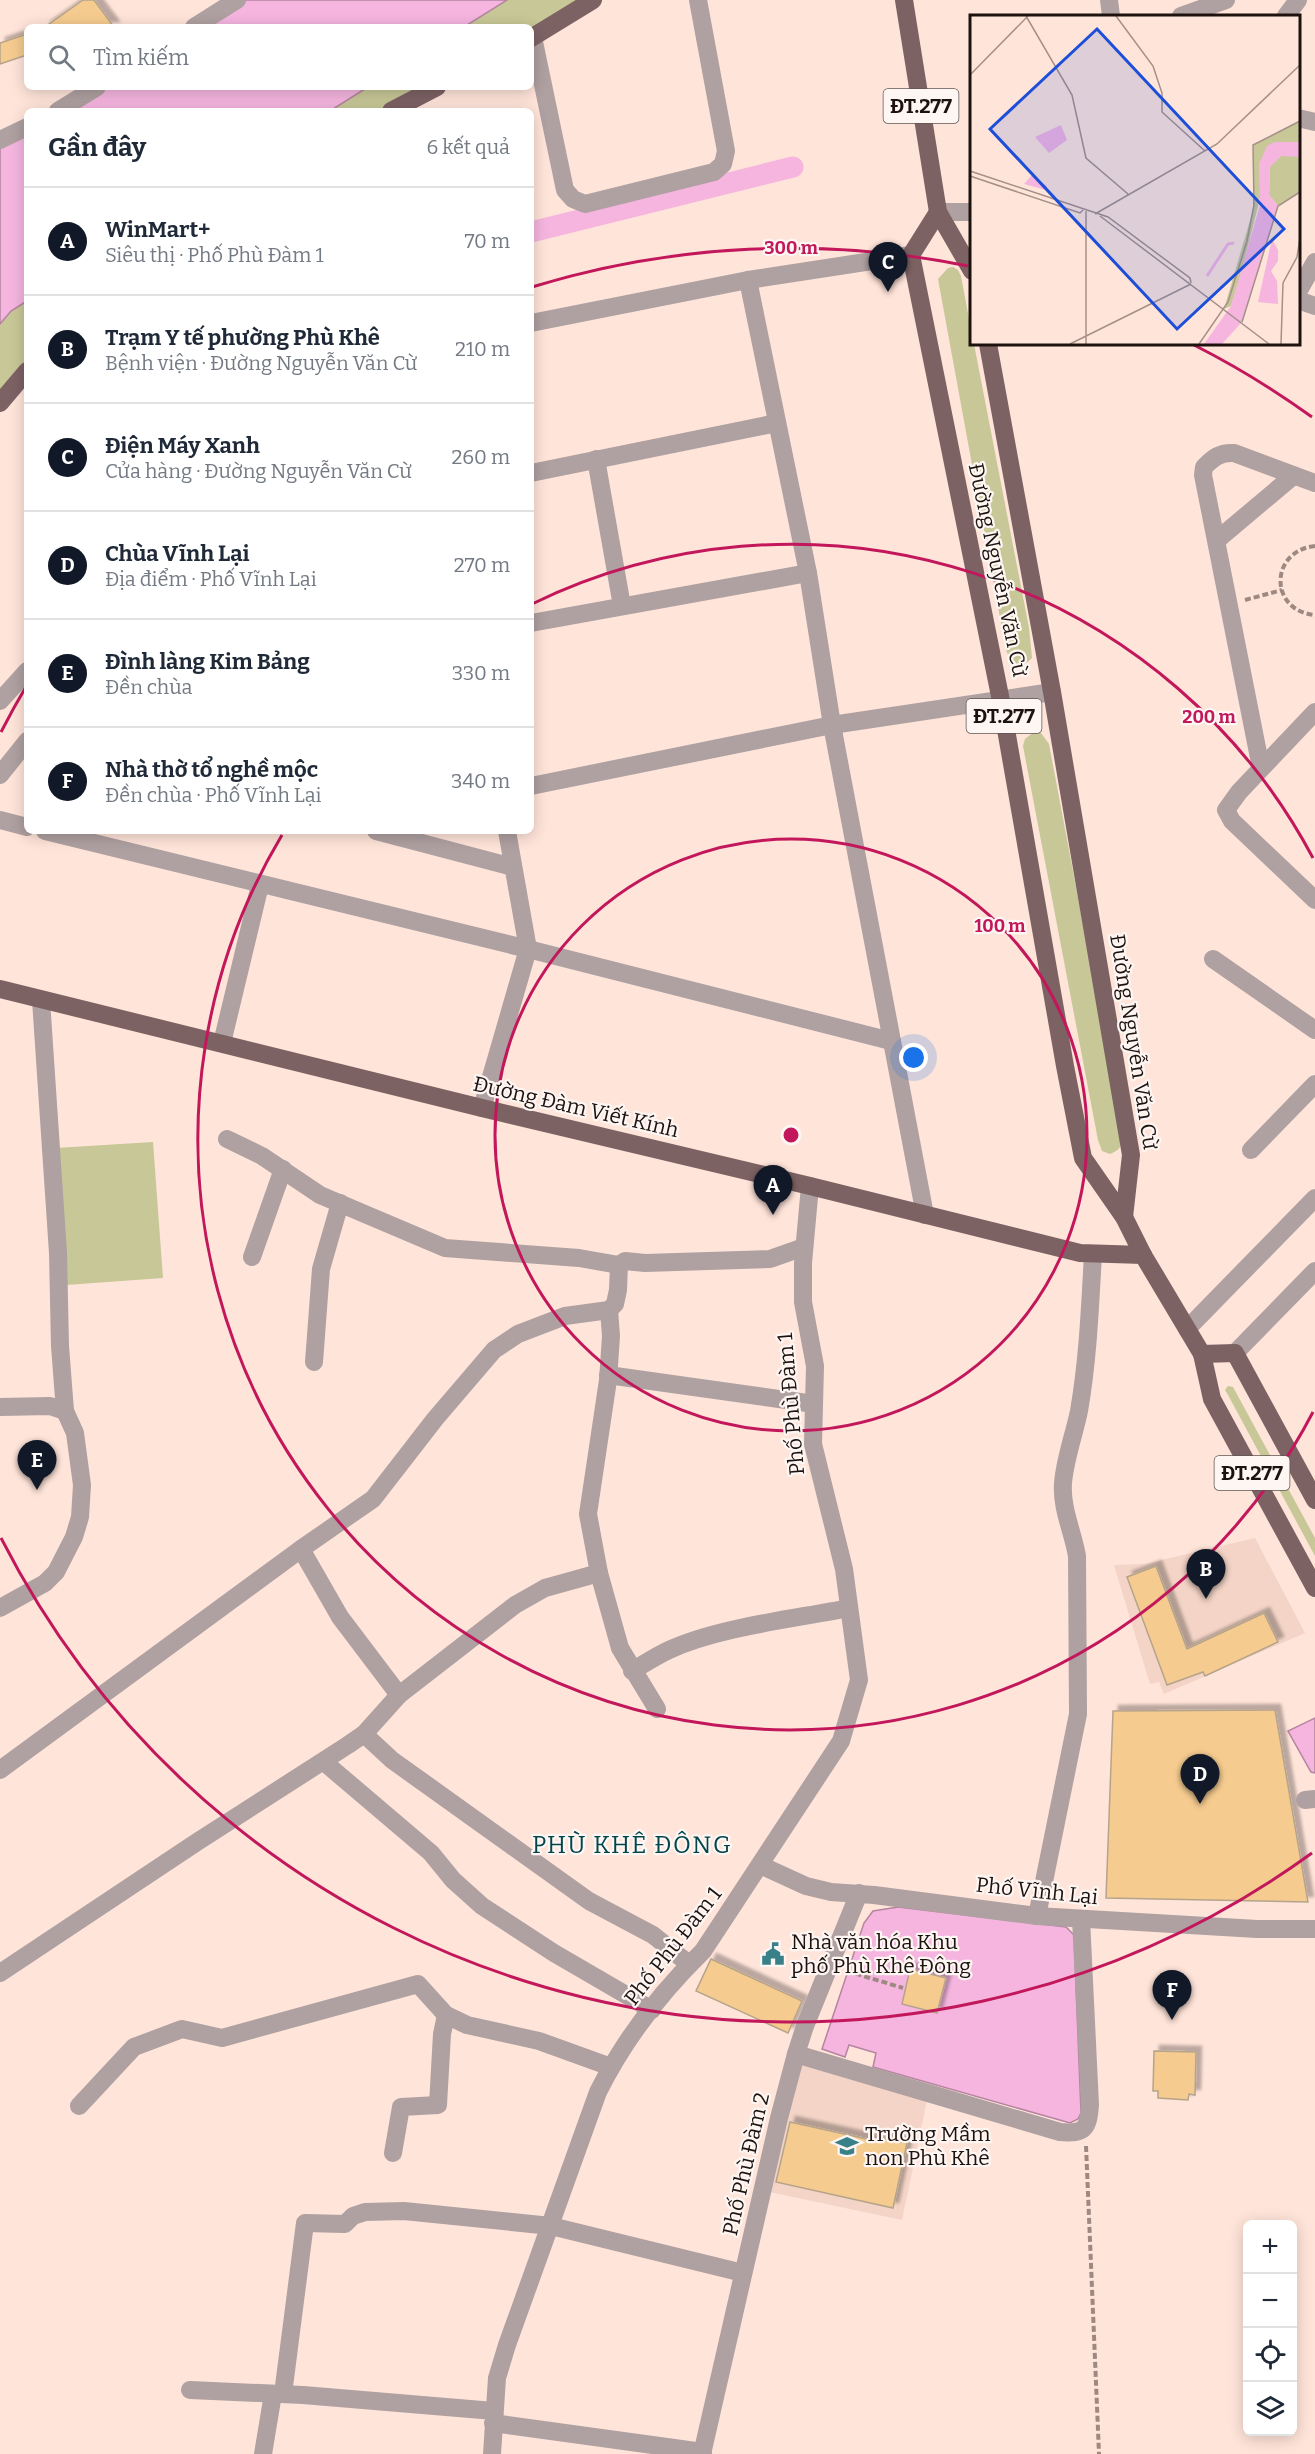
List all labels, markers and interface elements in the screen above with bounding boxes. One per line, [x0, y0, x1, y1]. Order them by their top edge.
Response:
inset map [970, 15, 1300, 345]
search box [24, 24, 534, 90]
icon: search [45, 41, 78, 74]
text: Tìm kiếm [93, 44, 189, 71]
road number: ĐT.277 [884, 89, 958, 123]
text: Gần đây [48, 132, 146, 163]
text: 6 kết quả [427, 135, 510, 159]
text: WinMart+ [105, 216, 210, 243]
text: A [60, 229, 75, 253]
text: 70 m [464, 229, 510, 253]
text: 300 m [764, 237, 818, 259]
pin: C [868, 242, 908, 292]
text: Siêu thị · Phố Phù Đàm 1 [105, 243, 324, 267]
text: Trạm Y tế phường Phù Khê [105, 324, 380, 351]
text: B [61, 337, 74, 361]
text: 210 m [455, 337, 510, 361]
text: Bệnh viện · Đường Nguyễn Văn Cừ [105, 351, 417, 375]
text: Điện Máy Xanh [105, 432, 260, 459]
text: C [61, 445, 74, 469]
text: 260 m [451, 445, 510, 469]
text: Cửa hàng · Đường Nguyễn Văn Cừ [105, 459, 412, 483]
street label: Đường Nguyễn Văn Cừ [963, 461, 1033, 679]
text: Chùa Vĩnh Lại [105, 540, 250, 567]
text: D [60, 553, 75, 577]
text: 270 m [454, 553, 510, 577]
text: Địa điểm · Phố Vĩnh Lại [105, 567, 317, 591]
text: Đình làng Kim Bảng [105, 648, 310, 675]
text: E [61, 661, 74, 685]
text: 330 m [452, 661, 510, 685]
text: Đền chùa [105, 675, 193, 699]
road number: ĐT.277 [966, 699, 1042, 733]
text: 200 m [1182, 706, 1236, 728]
text: Nhà thờ tổ nghề mộc [105, 756, 318, 783]
text: F [62, 769, 73, 793]
text: 340 m [451, 769, 510, 793]
text: Đền chùa · Phố Vĩnh Lại [105, 783, 322, 807]
text: 100 m [974, 915, 1026, 937]
street label: Đường Nguyễn Văn Cừ [1104, 932, 1164, 1152]
your location [899, 1043, 928, 1072]
street label: Đường Đàm Viết Kính [471, 1071, 681, 1143]
centre of rings [781, 1125, 801, 1145]
pin: A [754, 1166, 792, 1215]
street label: Phố Phù Đàm 1 [772, 1331, 810, 1476]
pin: E [18, 1440, 57, 1490]
road number: ĐT.277 [1214, 1456, 1290, 1490]
pin: B [1186, 1550, 1226, 1599]
pin: D [1180, 1754, 1220, 1804]
district label: PHÙ KHÊ ĐÔNG [532, 1830, 732, 1859]
street label: Phố Vĩnh Lại [975, 1872, 1099, 1910]
street label: Phố Phù Đàm 1 [619, 1881, 728, 2010]
place label: Nhà văn hóa Khu phố Phù Khê Đông [791, 1929, 971, 1979]
public building icon: Nhà văn hóa Khu phố Phù Khê Đông [760, 1941, 786, 1967]
pin: F [1152, 1970, 1192, 2020]
street label: Phố Phù Đàm 2 [717, 2090, 775, 2238]
place label: Trường Mầm non Phù Khê [865, 2121, 991, 2171]
school or university icon: Trường Mầm non Phù Khê [834, 2133, 860, 2159]
map controls [1243, 2220, 1297, 2436]
button: + [1243, 2220, 1297, 2274]
button: − [1243, 2274, 1297, 2328]
button: locate [1243, 2328, 1297, 2382]
button: layers [1243, 2382, 1297, 2436]

